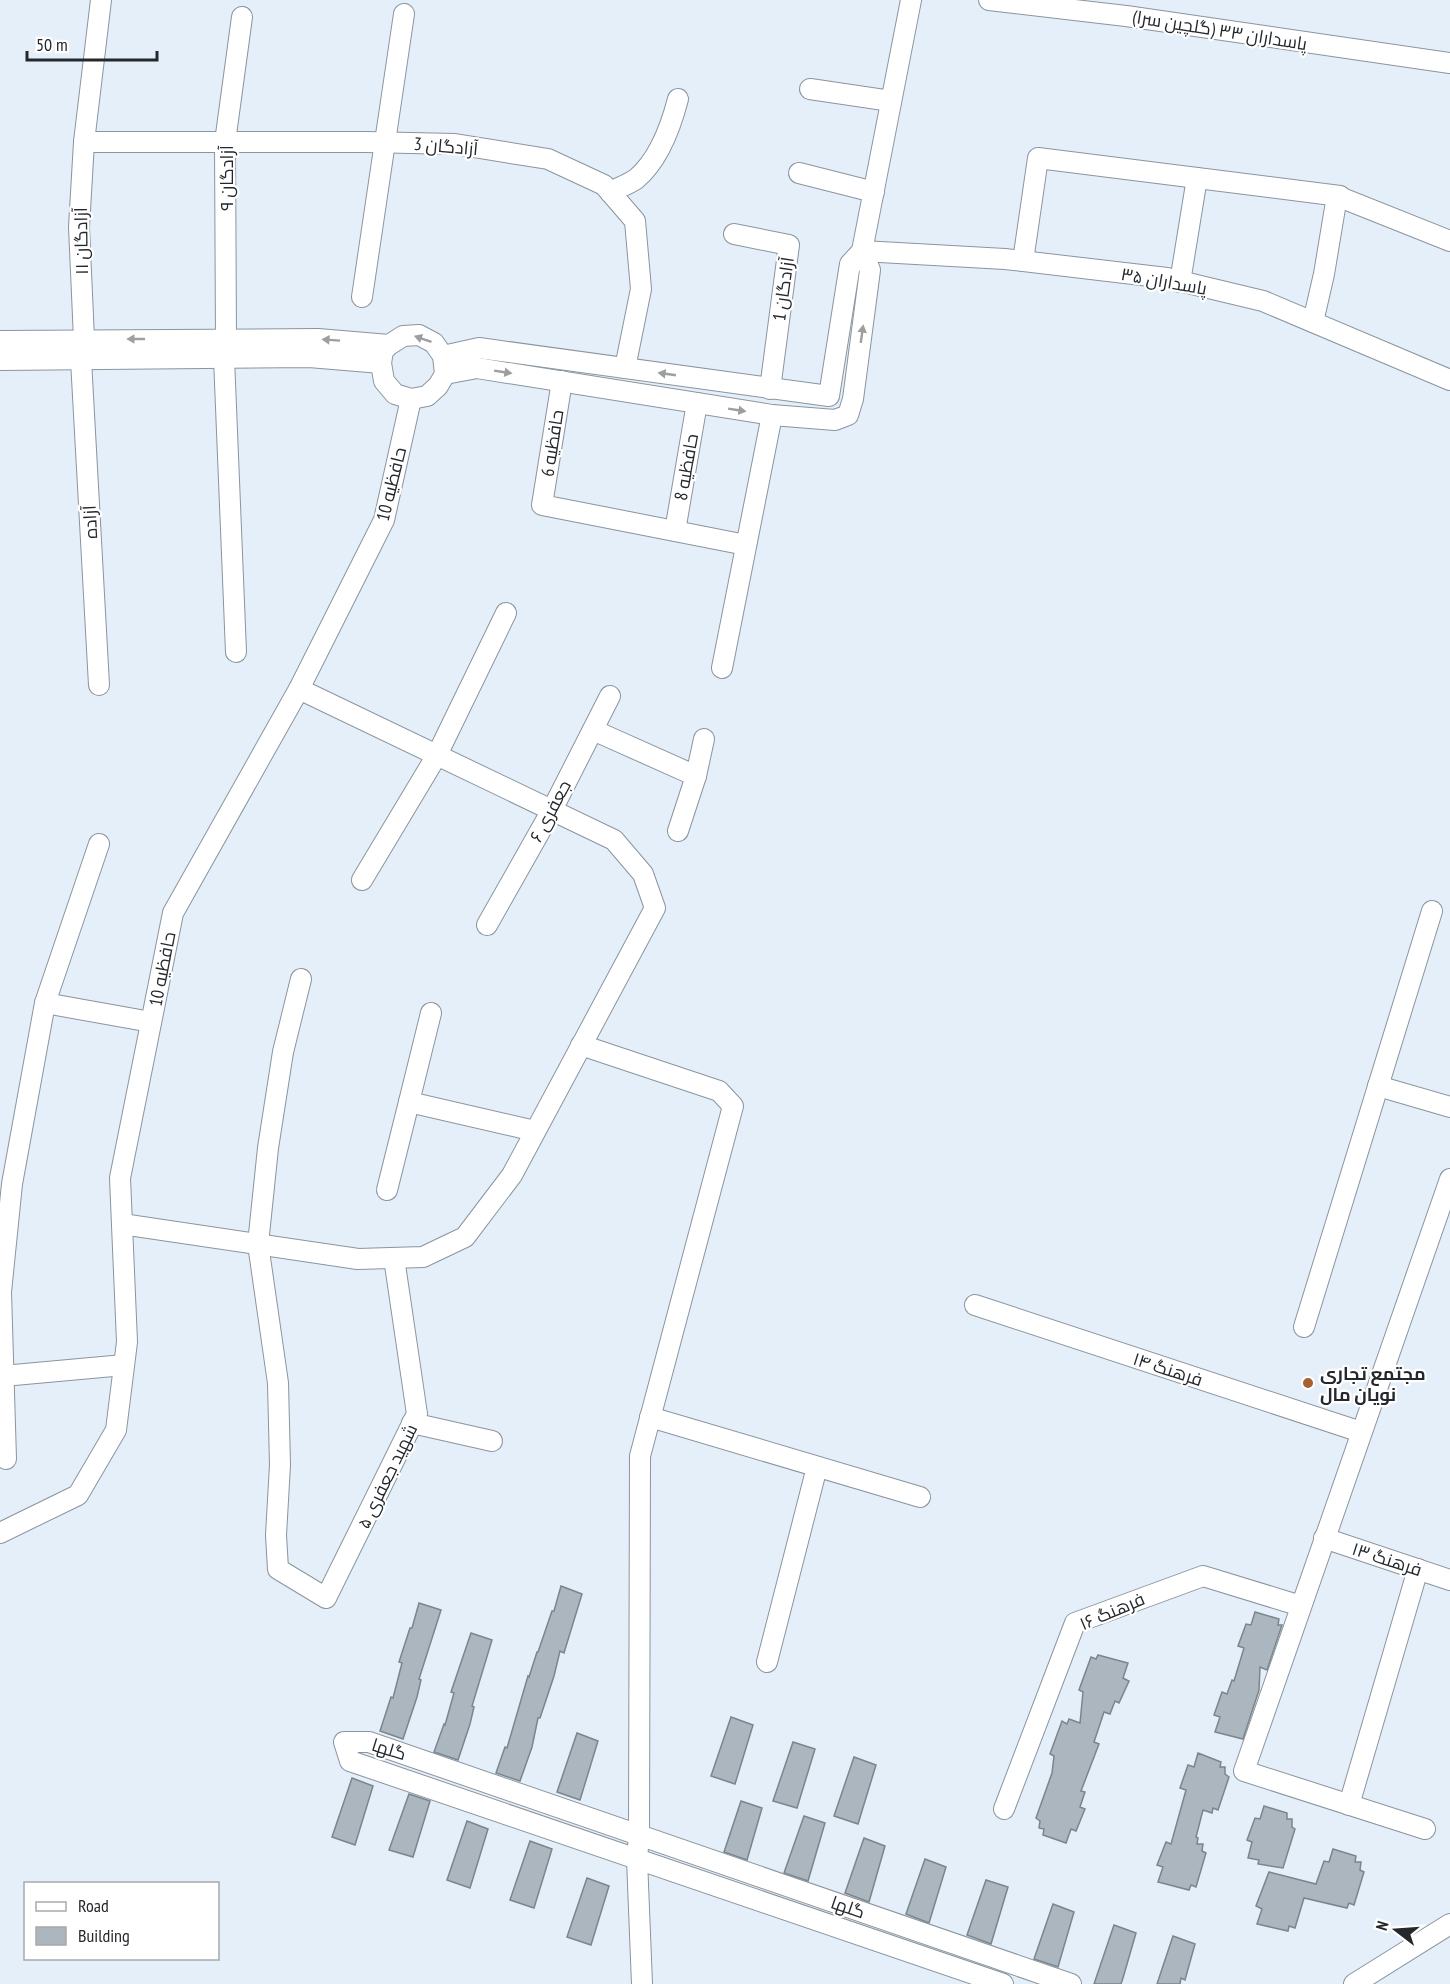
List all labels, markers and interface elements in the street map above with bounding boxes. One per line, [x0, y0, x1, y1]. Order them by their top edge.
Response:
street label: پاسداران ۳۳ (گلچین سرا) [1131, 5, 1309, 56]
scale bar [27, 24, 158, 62]
text: 50 m [36, 33, 68, 56]
street label: آزادگان 3 [413, 132, 479, 160]
street label: آزادگان ۹ [215, 145, 238, 211]
street label: آزادگان ۱۱ [69, 207, 93, 275]
street label: آزادگان 1 [767, 255, 799, 323]
street label: پاسداران ۳۵ [1119, 262, 1209, 301]
one-way arrow [857, 325, 867, 344]
one-way arrow [126, 334, 145, 344]
one-way arrow [414, 334, 432, 343]
one-way arrow [321, 336, 340, 345]
one-way arrow [493, 368, 512, 377]
one-way arrow [657, 370, 676, 379]
one-way arrow [727, 405, 746, 414]
street label: حافظیه 6 [535, 408, 569, 478]
street label: حافظیه 8 [669, 432, 703, 502]
street label: حافظیه 10 [371, 445, 411, 523]
street label: آزاده [78, 504, 102, 539]
street label: جعفری ۶ [524, 776, 576, 846]
street label: حافظیه 10 [144, 930, 180, 1008]
street label: فرهنگ ۱۴ [1130, 1347, 1206, 1391]
place label: مجتمع تجاری نویان مال [1320, 1362, 1426, 1406]
marker: مجتمع تجاری نویان مال [1301, 1376, 1315, 1390]
street label: شهید جعفری ۵ [352, 1420, 422, 1532]
street label: فرهنگ ۱۳ [1349, 1537, 1425, 1581]
street label: فرهنگ ۱۶ [1076, 1587, 1148, 1635]
street label: گلها [369, 1733, 409, 1765]
legend [24, 1882, 219, 1960]
street label: گلها [828, 1890, 868, 1924]
text: Road [78, 1894, 109, 1917]
north arrow [1366, 1900, 1426, 1960]
text: N [1371, 1919, 1392, 1933]
text: Building [78, 1924, 130, 1947]

